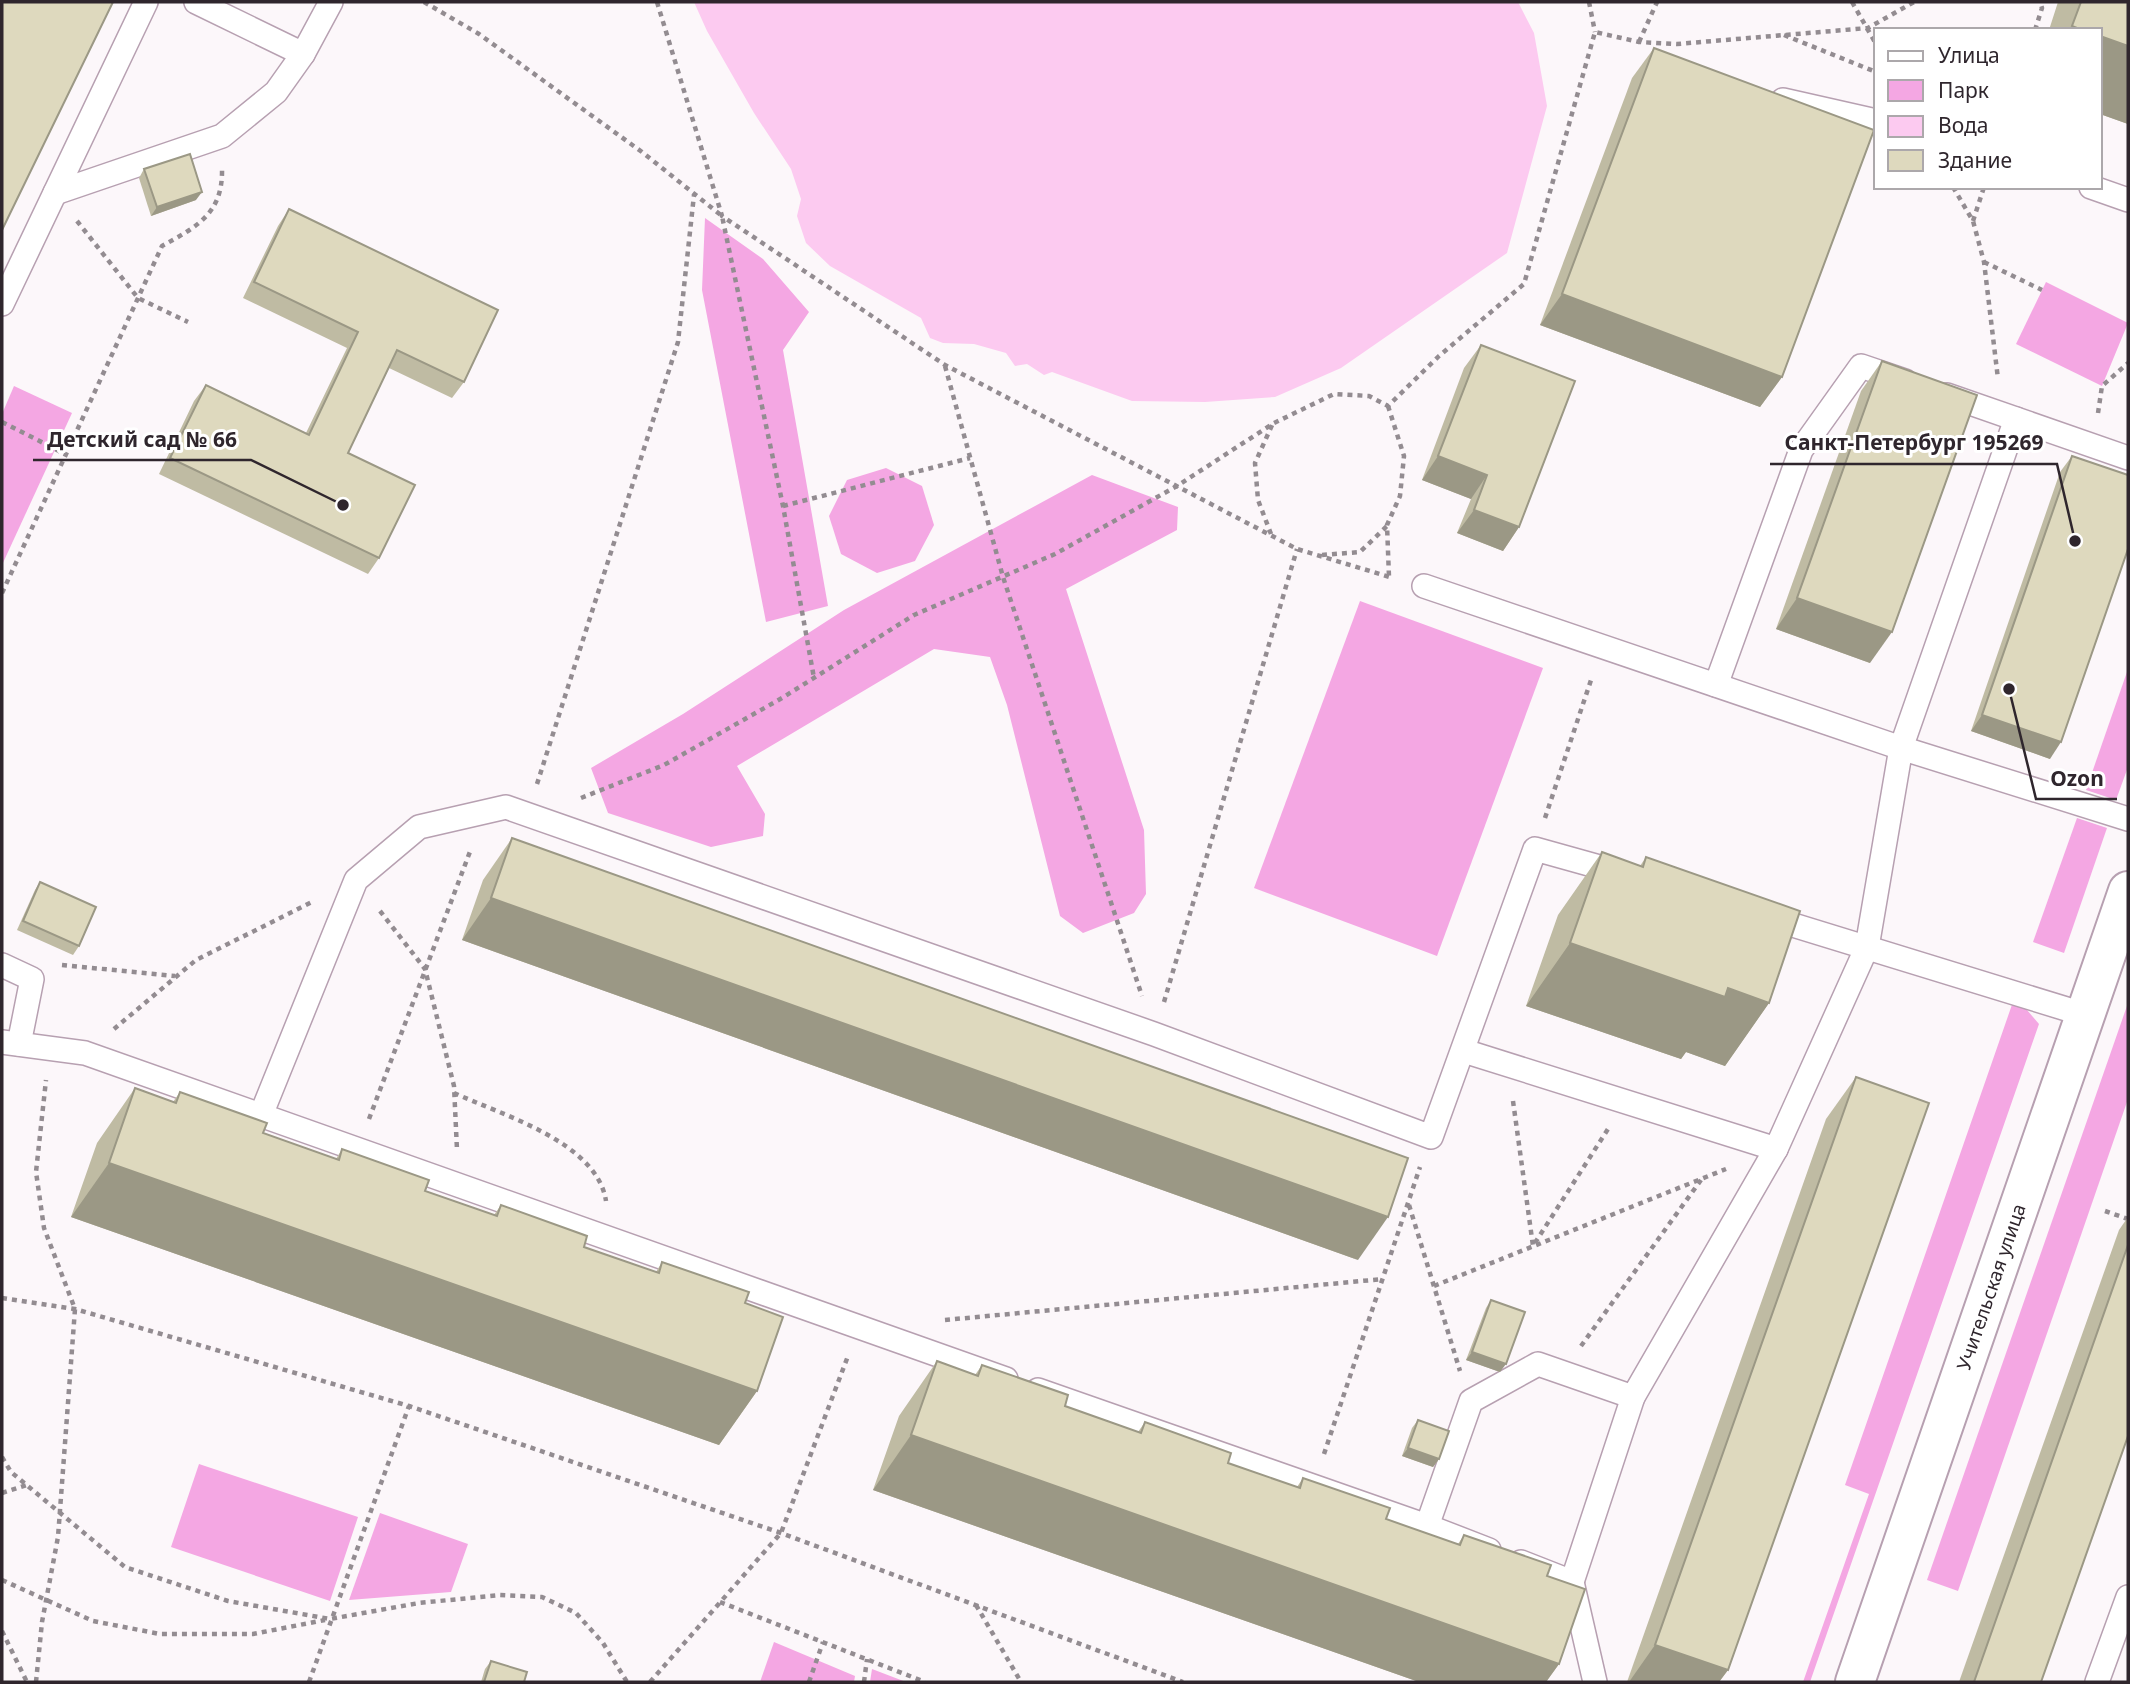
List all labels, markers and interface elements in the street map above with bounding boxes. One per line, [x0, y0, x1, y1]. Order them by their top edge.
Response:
legend [1874, 28, 2102, 189]
text: Улица [1938, 41, 2000, 69]
text: Парк [1938, 76, 1989, 104]
text: Вода [1938, 111, 1988, 139]
text: Здание [1938, 146, 2012, 174]
callout: Детский сад № 66 [33, 418, 251, 460]
callout: Санкт-Петербург 195269 [1770, 422, 2057, 464]
text: Детский сад № 66 [47, 425, 237, 453]
text: Санкт-Петербург 195269 [1784, 428, 2044, 456]
callout: Ozon [2036, 757, 2117, 799]
text: Ozon [2050, 764, 2104, 792]
street label: Учительская улица [1950, 1200, 2032, 1374]

